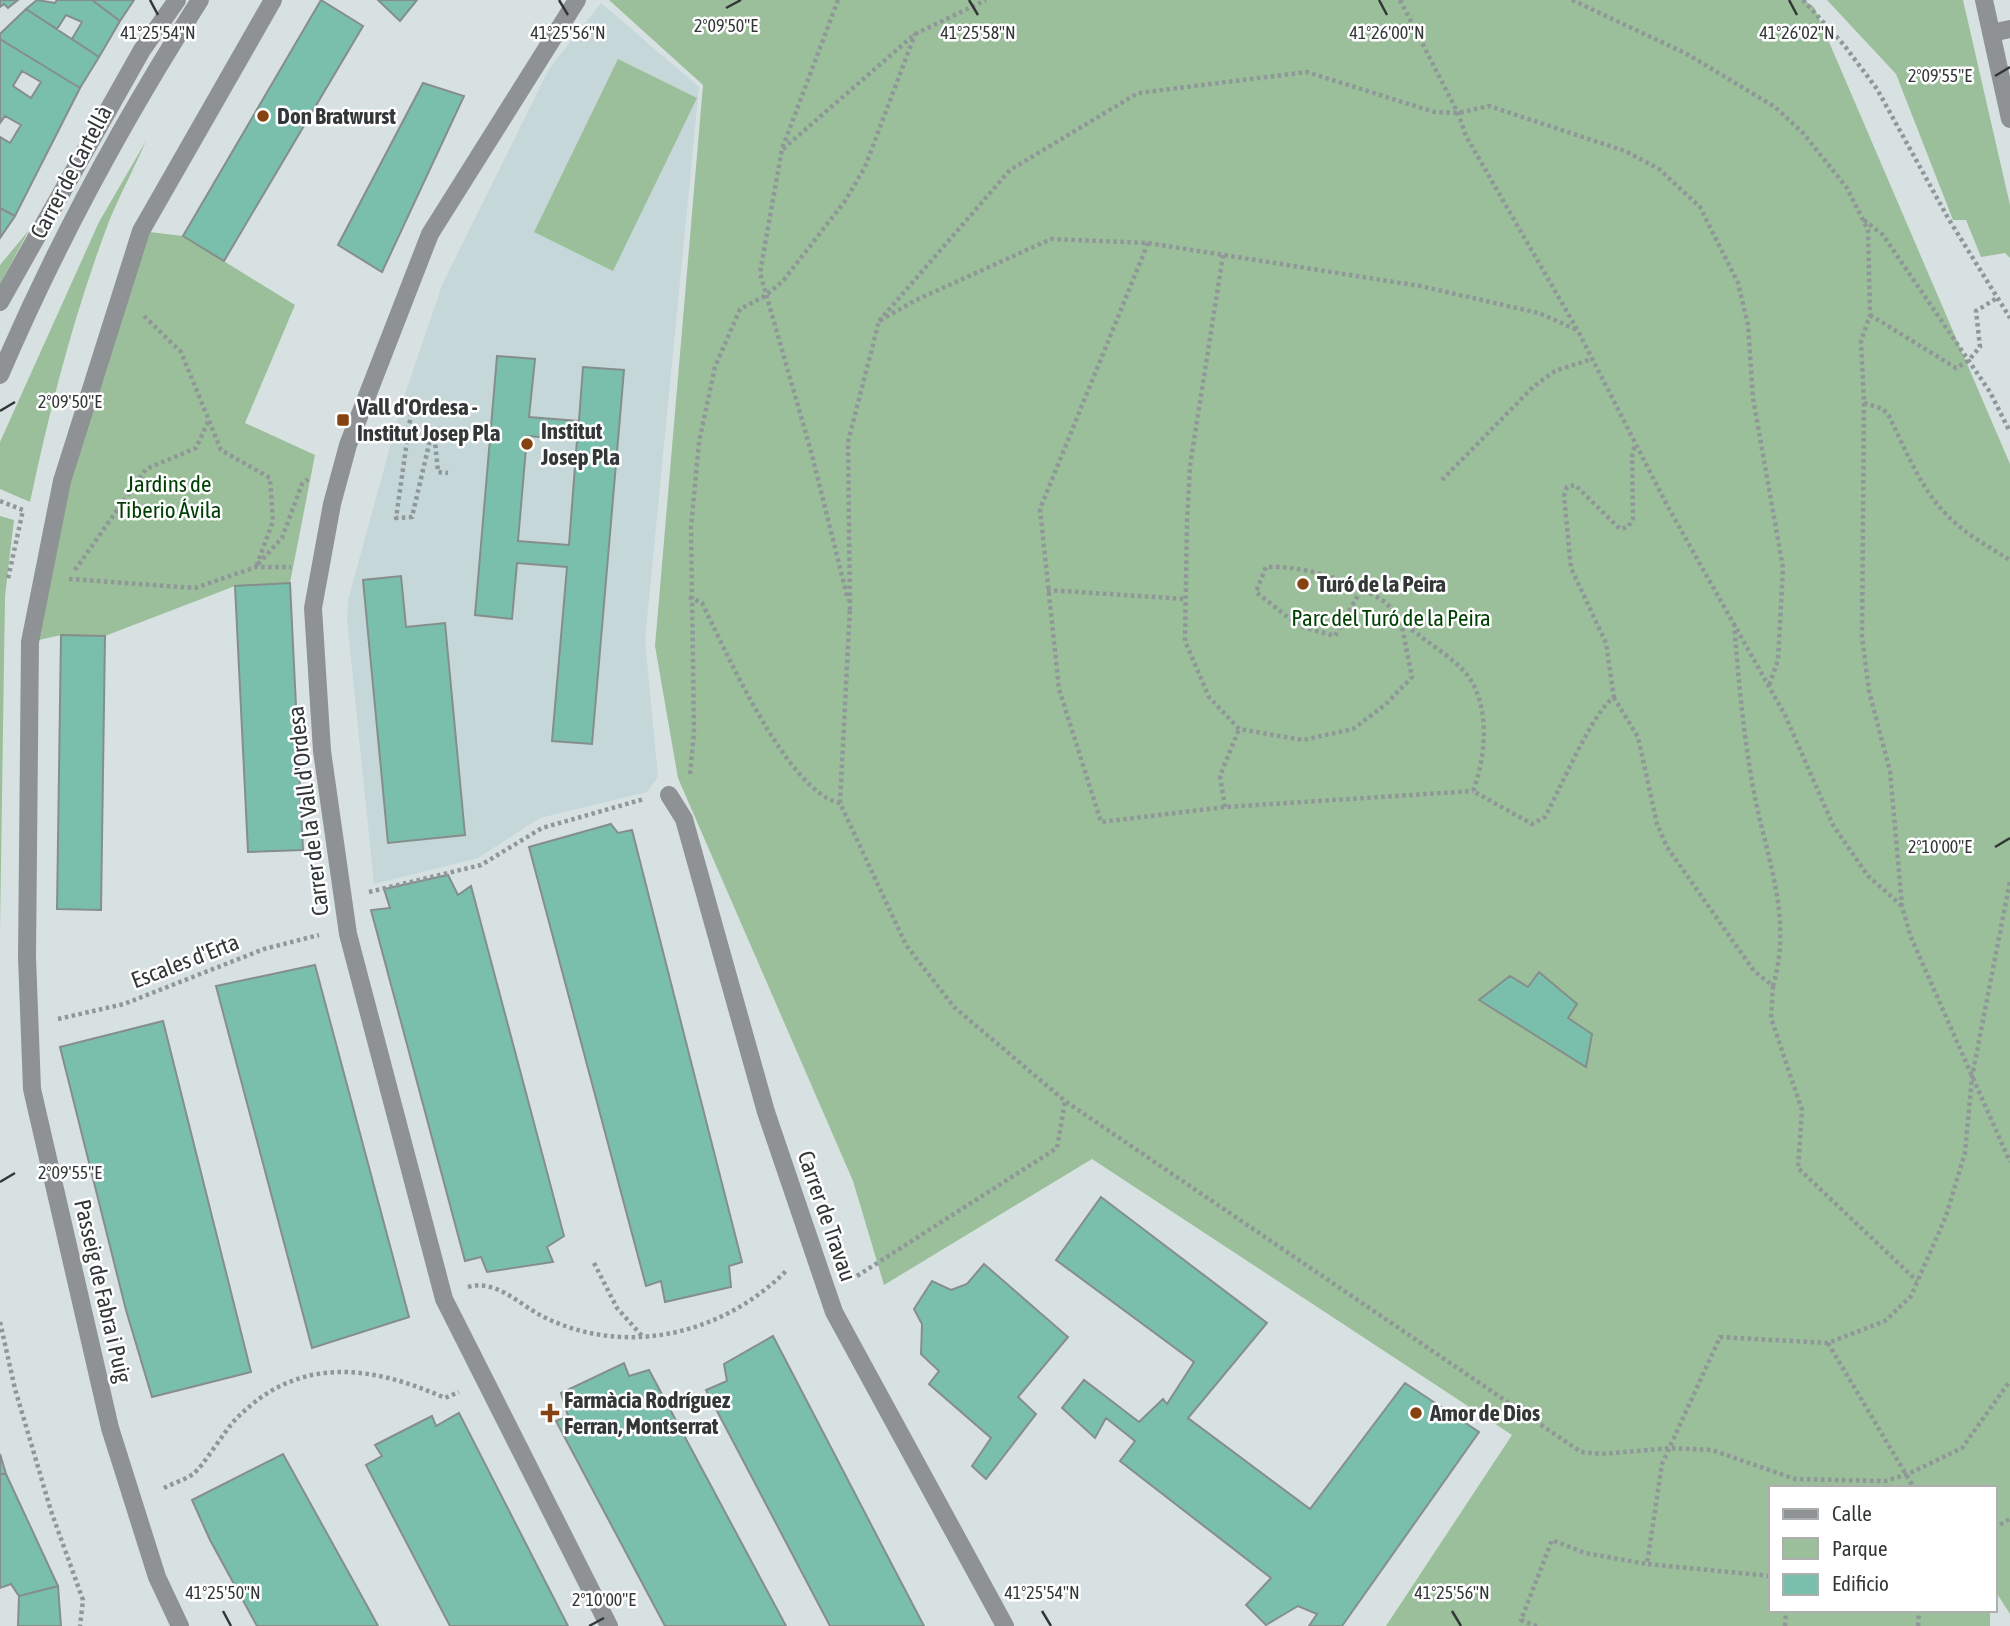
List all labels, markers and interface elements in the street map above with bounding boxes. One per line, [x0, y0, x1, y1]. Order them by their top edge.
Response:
text: 2°09'50"E [694, 15, 758, 36]
text: 41°25'54"N [120, 22, 196, 43]
text: 41°25'56"N [530, 22, 606, 43]
text: 41°25'58"N [940, 22, 1016, 43]
text: 41°26'00"N [1349, 22, 1425, 43]
text: 41°26'02"N [1759, 22, 1835, 43]
text: 2°09'55"E [1908, 65, 1972, 86]
street label: Carrer de Cartellà [25, 101, 117, 243]
place label: Don Bratwurst [277, 103, 396, 129]
marker: Don Bratwurst [255, 108, 271, 124]
text: 2°09'50"E [38, 391, 102, 412]
place label: Vall d'Ordesa - Institut Josep Pla [356, 394, 501, 446]
marker: Vall d'Ordesa - Institut Josep Pla [335, 412, 351, 428]
place label: Institut Josep Pla [540, 418, 620, 470]
marker: Institut Josep Pla [519, 436, 535, 452]
park label: Jardins de Tiberio Ávila [116, 471, 222, 523]
place label: Turó de la Peira [1317, 571, 1446, 597]
marker: Turó de la Peira [1295, 576, 1311, 592]
park label: Parc del Turó de la Peira [1291, 605, 1491, 631]
street label: Carrer de la Vall d'Ordesa [282, 705, 334, 917]
text: 2°10'00"E [1908, 836, 1972, 857]
street label: Escales d'Erta [128, 929, 242, 993]
street label: Carrer de Travau [793, 1147, 861, 1285]
text: 2°09'55"E [38, 1162, 102, 1183]
street label: Passeig de Fabra i Puig [69, 1197, 137, 1385]
place label: Farmàcia Rodríguez Ferran, Montserrat [564, 1387, 731, 1439]
place label: Amor de Dios [1429, 1400, 1540, 1426]
marker: Farmàcia Rodríguez Ferran, Montserrat [542, 1405, 558, 1421]
marker: Amor de Dios [1408, 1405, 1424, 1421]
legend [1769, 1486, 1996, 1612]
text: Calle [1832, 1501, 1872, 1525]
text: Parque [1832, 1536, 1887, 1560]
text: Edificio [1832, 1571, 1889, 1595]
text: 41°25'50"N [185, 1582, 261, 1603]
text: 41°25'54"N [1004, 1582, 1080, 1603]
text: 41°25'56"N [1414, 1582, 1490, 1603]
text: 2°10'00"E [572, 1589, 636, 1610]

